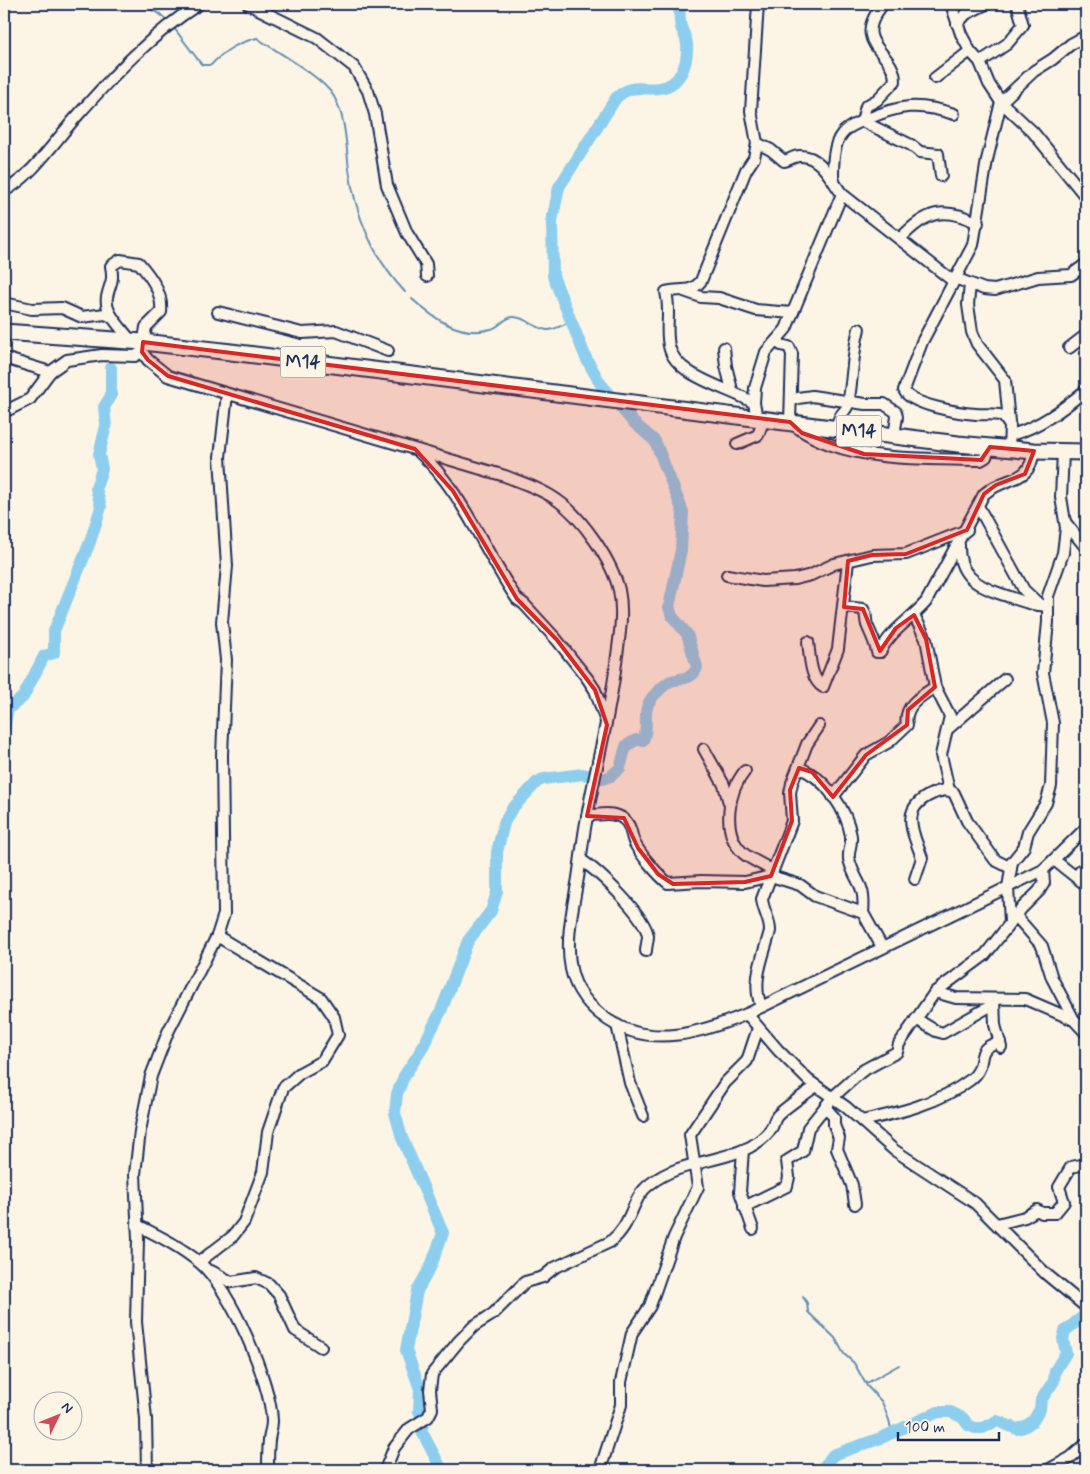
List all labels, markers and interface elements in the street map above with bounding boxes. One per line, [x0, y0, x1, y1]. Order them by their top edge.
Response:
road number: M14 [280, 347, 326, 378]
road number: M14 [836, 416, 882, 446]
north arrow [32, 1392, 82, 1442]
text: N [57, 1398, 77, 1417]
scale bar [898, 1409, 999, 1441]
text: 100 m [905, 1418, 945, 1438]

